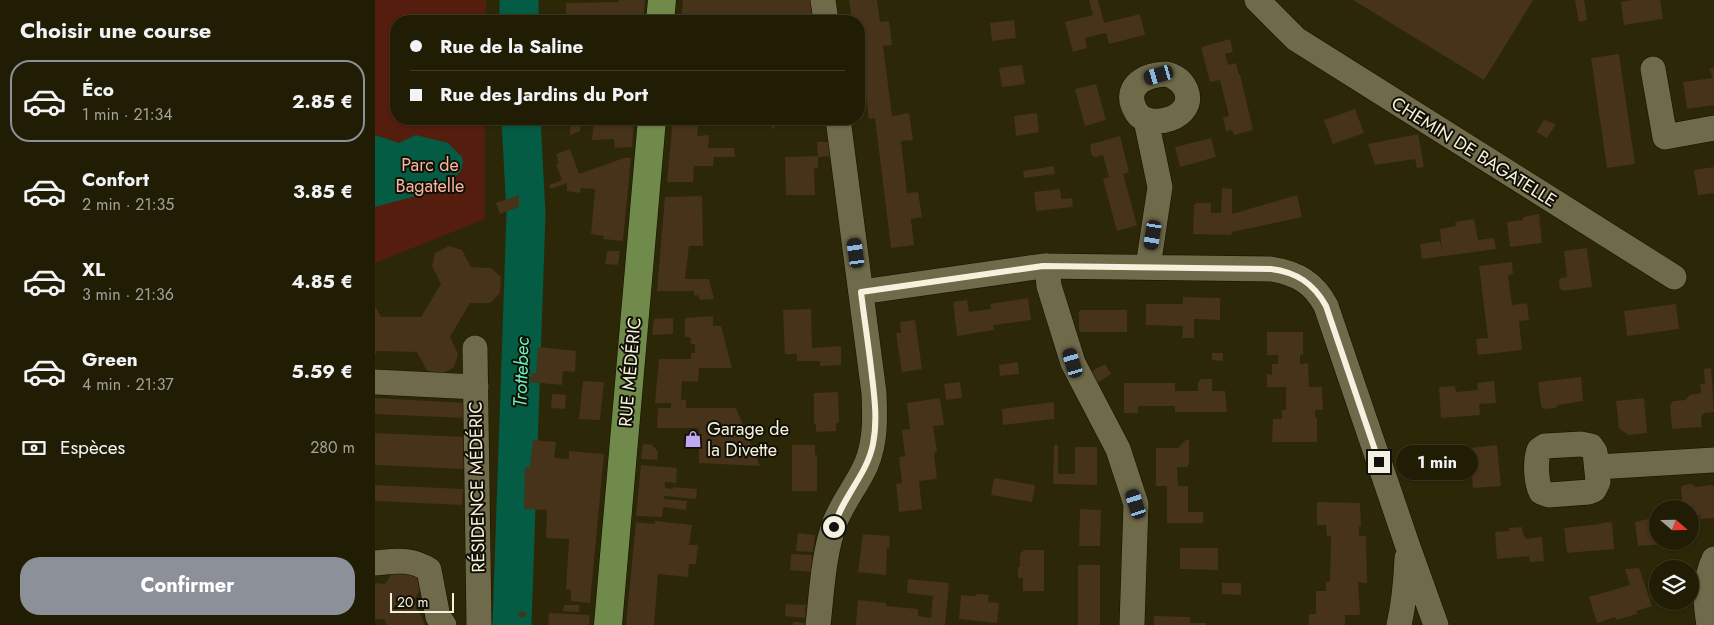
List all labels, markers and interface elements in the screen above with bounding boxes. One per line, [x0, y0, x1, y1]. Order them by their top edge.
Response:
text: Choisir une course [20, 14, 211, 46]
text: Rue de la Saline [440, 33, 584, 60]
car [1142, 64, 1175, 86]
text: Éco [82, 76, 114, 103]
icon: car [22, 79, 67, 124]
text: Rue des Jardins du Port [440, 81, 648, 108]
text: 2.85 € [292, 88, 353, 115]
street label: CHEMIN DE BAGATELLE [1386, 91, 1562, 213]
text: 1 min · 21:34 [82, 103, 173, 126]
park label: Parc de Bagatelle [396, 152, 464, 199]
text: Confort [82, 166, 149, 193]
icon: car [22, 169, 67, 214]
text: 3.85 € [293, 178, 353, 205]
text: 2 min · 21:35 [82, 193, 174, 216]
car [1143, 219, 1162, 251]
car [846, 237, 865, 269]
text: XL [82, 256, 105, 283]
icon: car [22, 259, 67, 304]
text: 4.85 € [291, 268, 353, 295]
text: 3 min · 21:36 [82, 283, 174, 306]
street label: RUE MÉDÉRIC [612, 316, 648, 428]
water label: Trottebec [506, 336, 536, 408]
text: Green [82, 346, 138, 373]
car [1061, 346, 1084, 380]
icon: car [22, 349, 67, 394]
text: 5.59 € [292, 358, 353, 385]
text: 4 min · 21:37 [82, 373, 174, 396]
street label: RÉSIDENCE MÉDÉRIC [463, 401, 491, 573]
place label: Garage de la Divette [707, 416, 789, 463]
shop icon: Garage de la Divette [683, 429, 703, 449]
icon: cash [20, 434, 48, 462]
text: Espèces [60, 434, 125, 461]
text: 280 m [310, 436, 355, 459]
callout: 1 min [1397, 444, 1479, 480]
route end [1368, 451, 1390, 473]
text: 1 min [1417, 451, 1457, 474]
car [1124, 487, 1147, 521]
north arrow [1649, 500, 1699, 550]
map controls [1649, 500, 1699, 610]
route start [823, 516, 845, 538]
button: Confirmer [20, 557, 355, 615]
button: layers [1649, 560, 1699, 610]
scale bar [390, 590, 454, 613]
text: 20 m [397, 592, 429, 612]

